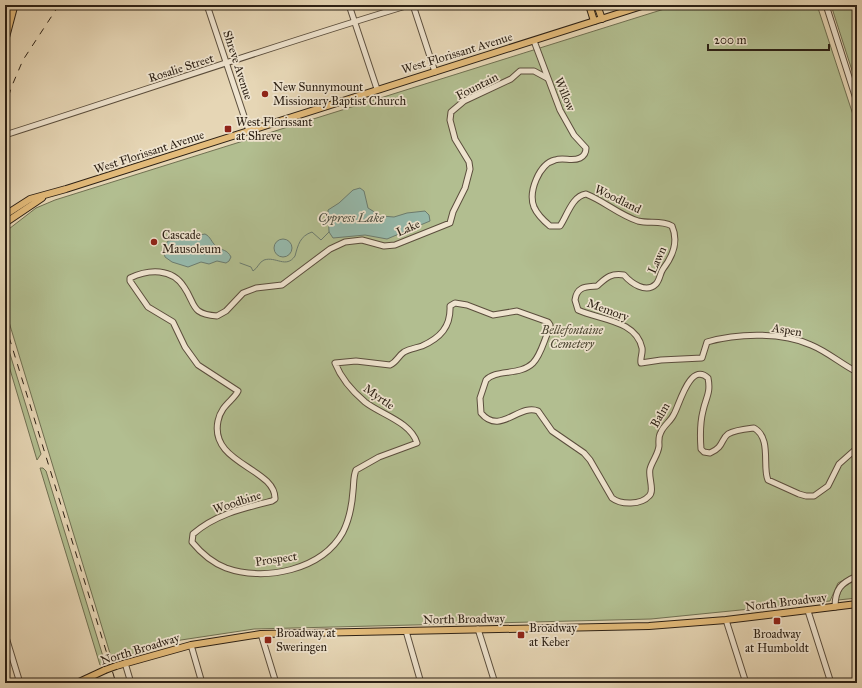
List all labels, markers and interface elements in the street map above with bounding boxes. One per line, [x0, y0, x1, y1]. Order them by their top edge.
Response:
scale bar [708, 26, 829, 52]
street label: Shreve Avenue [220, 29, 256, 101]
street label: West Florissant Avenue [400, 29, 514, 77]
text: 200 m [714, 33, 747, 47]
street label: Rosalie Street [147, 51, 216, 85]
street label: Fountain [453, 69, 501, 103]
street label: Willow [552, 75, 578, 113]
place label: New Sunnymount Missionary Baptist Church [273, 80, 407, 108]
marker: New Sunnymount Missionary Baptist Church [260, 89, 270, 99]
place label: West Florissant at Shreve [236, 115, 313, 143]
marker: West Florissant at Shreve [223, 124, 233, 134]
street label: West Florissant Avenue [92, 128, 206, 176]
street label: Woodland [592, 182, 644, 216]
water label: Cypress Lake [318, 210, 385, 226]
street label: Lake [394, 217, 422, 239]
place label: Cascade Mausoleum [162, 228, 221, 256]
marker: Cascade Mausoleum [149, 237, 159, 247]
street label: Lawn [645, 244, 670, 276]
street label: Memory [585, 296, 631, 324]
street label: Aspen [770, 321, 803, 339]
park label: Bellefontaine Cemetery [540, 323, 603, 351]
street label: Myrtle [361, 381, 397, 413]
street label: Balm [647, 400, 673, 430]
street label: Woodbine [211, 488, 263, 516]
street label: Prospect [254, 549, 299, 569]
street label: North Broadway [744, 590, 828, 614]
street label: North Broadway [423, 611, 505, 627]
marker: Broadway at Humboldt [772, 616, 782, 626]
place label: Broadway at Keber [529, 621, 577, 649]
place label: Broadway at Sweringen [276, 626, 337, 655]
place label: Broadway at Humboldt [745, 627, 810, 655]
street label: North Broadway [99, 630, 182, 668]
marker: Broadway at Keber [516, 630, 526, 640]
marker: Broadway at Sweringen [263, 635, 273, 645]

